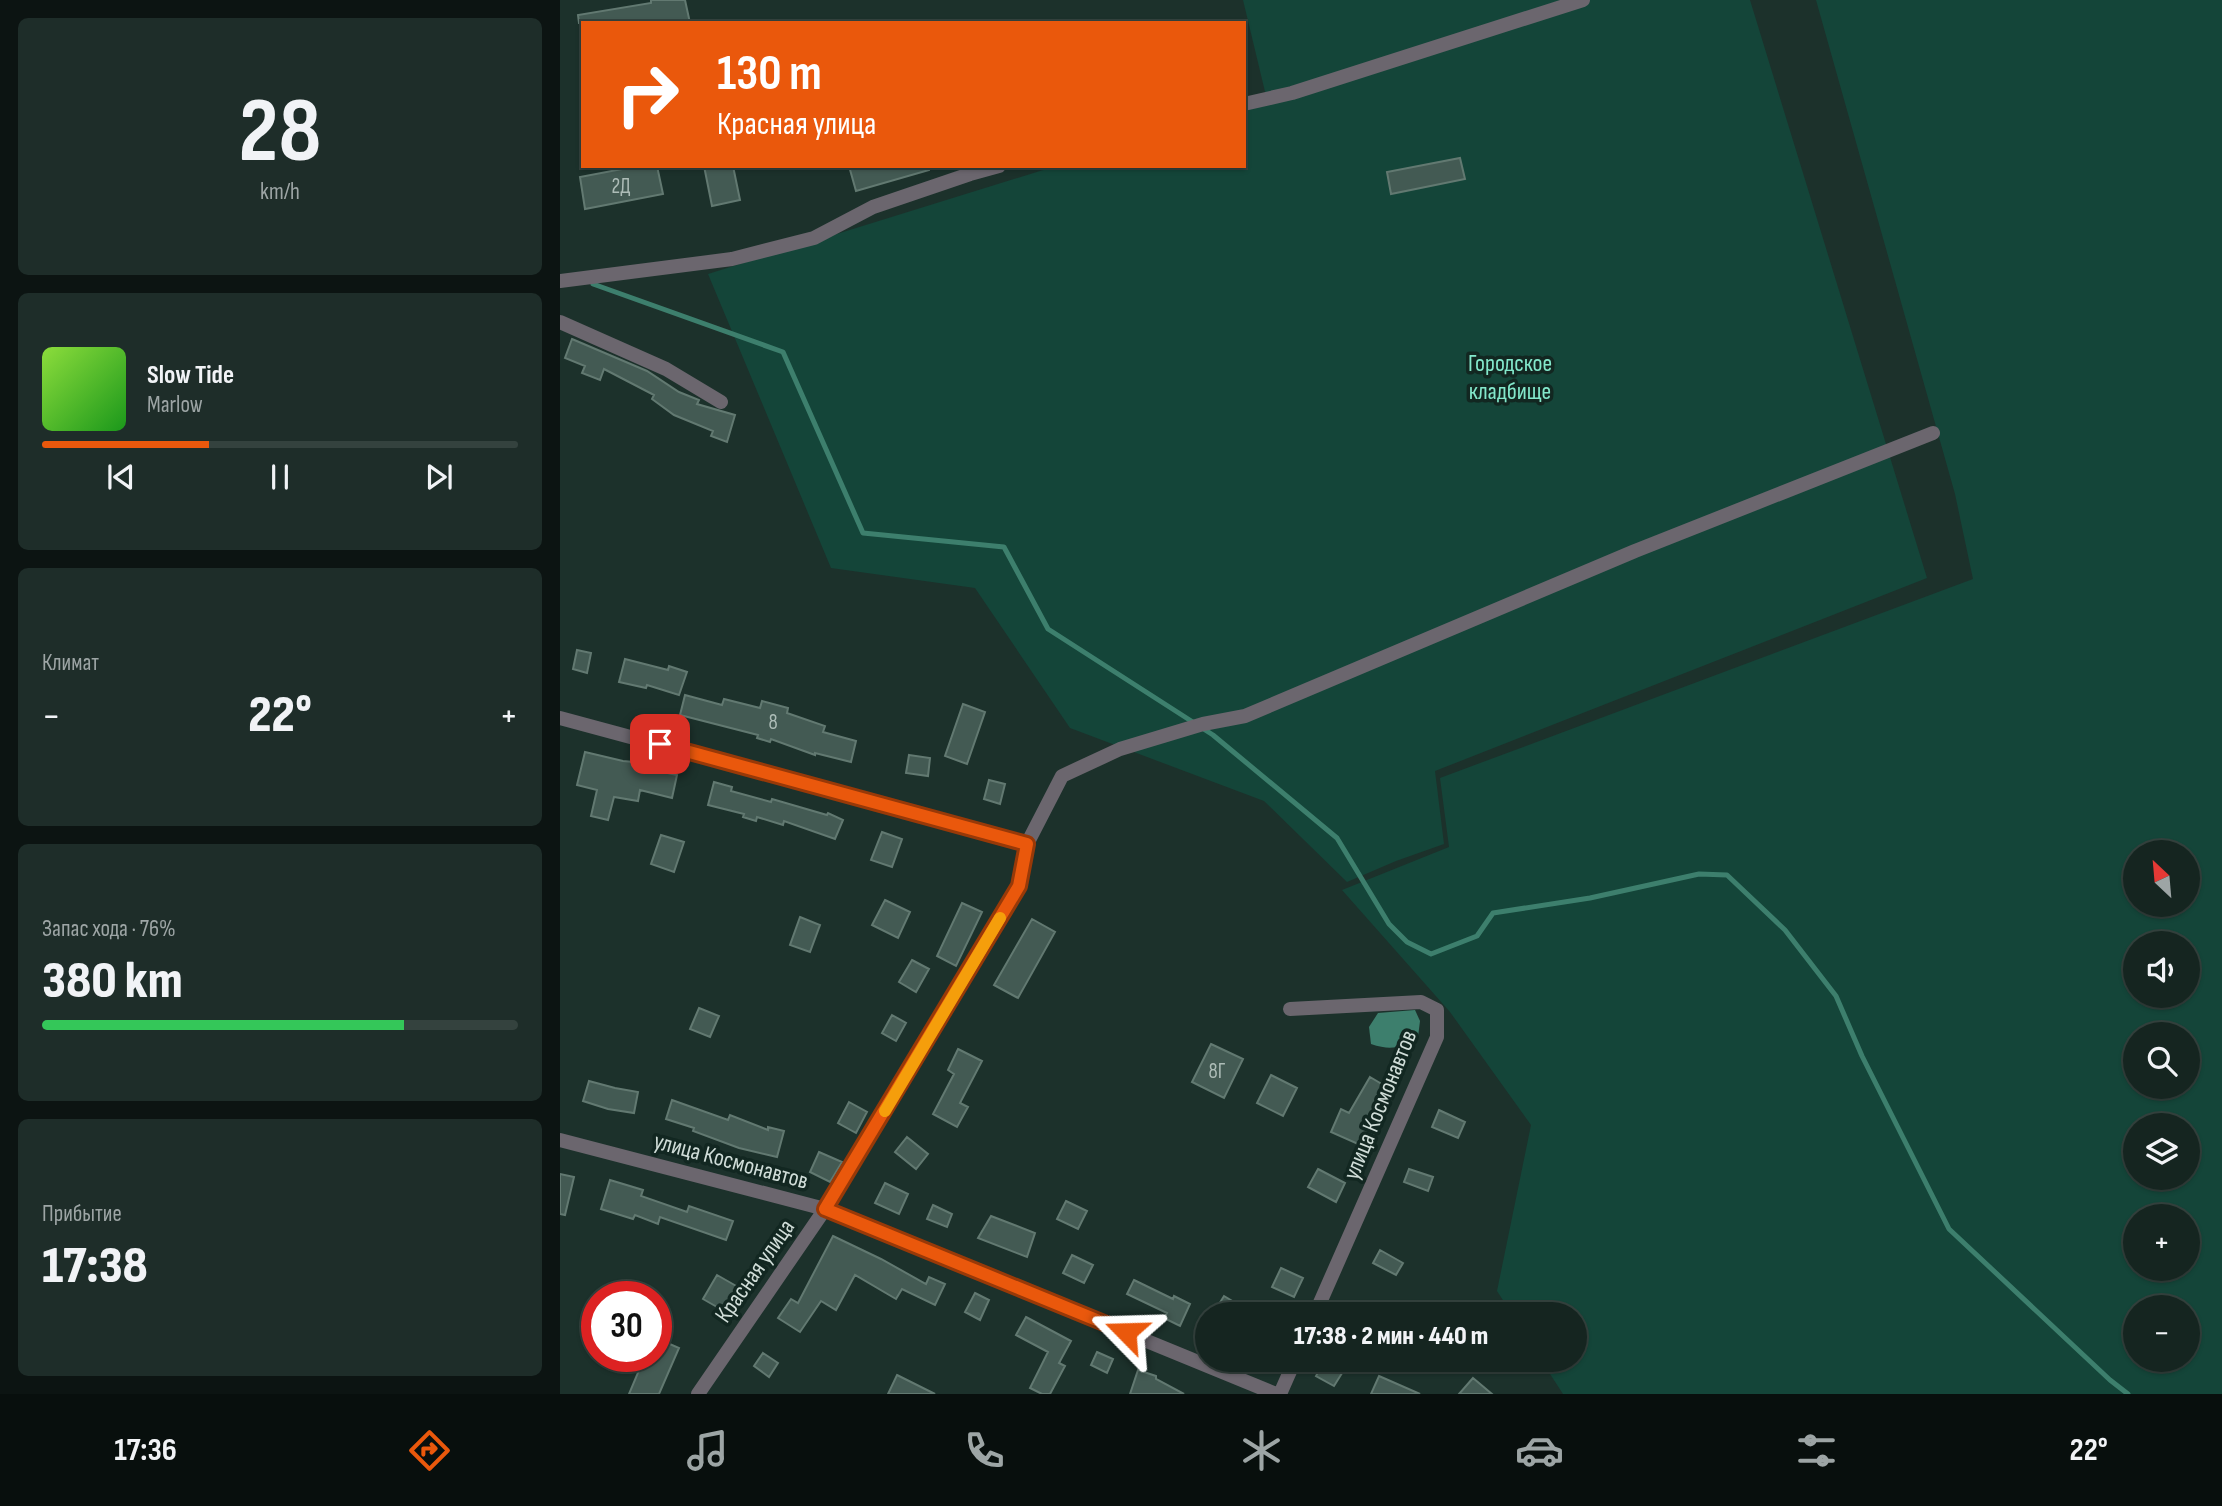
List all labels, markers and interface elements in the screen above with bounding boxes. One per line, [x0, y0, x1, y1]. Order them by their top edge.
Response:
text: 130 m [717, 45, 822, 104]
icon: right [602, 49, 693, 140]
text: 28 [239, 78, 321, 187]
text: Красная улица [717, 105, 876, 144]
house number: 2Д [612, 174, 630, 199]
text: km/h [260, 178, 300, 206]
park label: Городское кладбище [1468, 349, 1552, 406]
text: Slow Tide [147, 360, 234, 391]
text: Marlow [147, 391, 203, 419]
icon: previous [102, 458, 140, 496]
icon: pause [261, 458, 299, 496]
icon: next [420, 458, 458, 496]
text: Климат [42, 649, 99, 677]
text: 22° [248, 684, 312, 747]
text: − [42, 694, 61, 739]
text: + [499, 694, 518, 739]
house number: 8 [768, 710, 778, 735]
pin [630, 714, 690, 774]
icon: arrive [641, 725, 679, 763]
north arrow [2123, 840, 2200, 917]
map controls [2123, 840, 2200, 1372]
text: Запас хода · 76% [42, 915, 176, 943]
button: sound [2123, 931, 2200, 1008]
text: 380 km [42, 950, 183, 1013]
button: search [2123, 1022, 2200, 1099]
street label: улица Космонавтов [1337, 1026, 1423, 1184]
house number: 8Г [1209, 1059, 1226, 1084]
button: layers [2123, 1113, 2200, 1190]
street label: улица Космонавтов [651, 1126, 811, 1196]
text: Прибытие [42, 1200, 122, 1228]
button: + [2123, 1204, 2200, 1281]
street label: Красная улица [709, 1214, 801, 1328]
text: 17:38 [42, 1235, 148, 1298]
speed limit sign: 30 [581, 1281, 672, 1372]
position arrow [1089, 1295, 1163, 1369]
button: − [2123, 1295, 2200, 1372]
text: 17:38 · 2 мин · 440 m [1294, 1321, 1488, 1352]
icon: directions [405, 1426, 454, 1475]
icon: music [683, 1426, 732, 1475]
icon: phone [960, 1426, 1009, 1475]
icon: climate [1237, 1426, 1286, 1475]
icon: car [1515, 1426, 1564, 1475]
icon: filters [1792, 1426, 1841, 1475]
text: 17:36 [114, 1431, 177, 1470]
text: 22° [2070, 1431, 2108, 1470]

